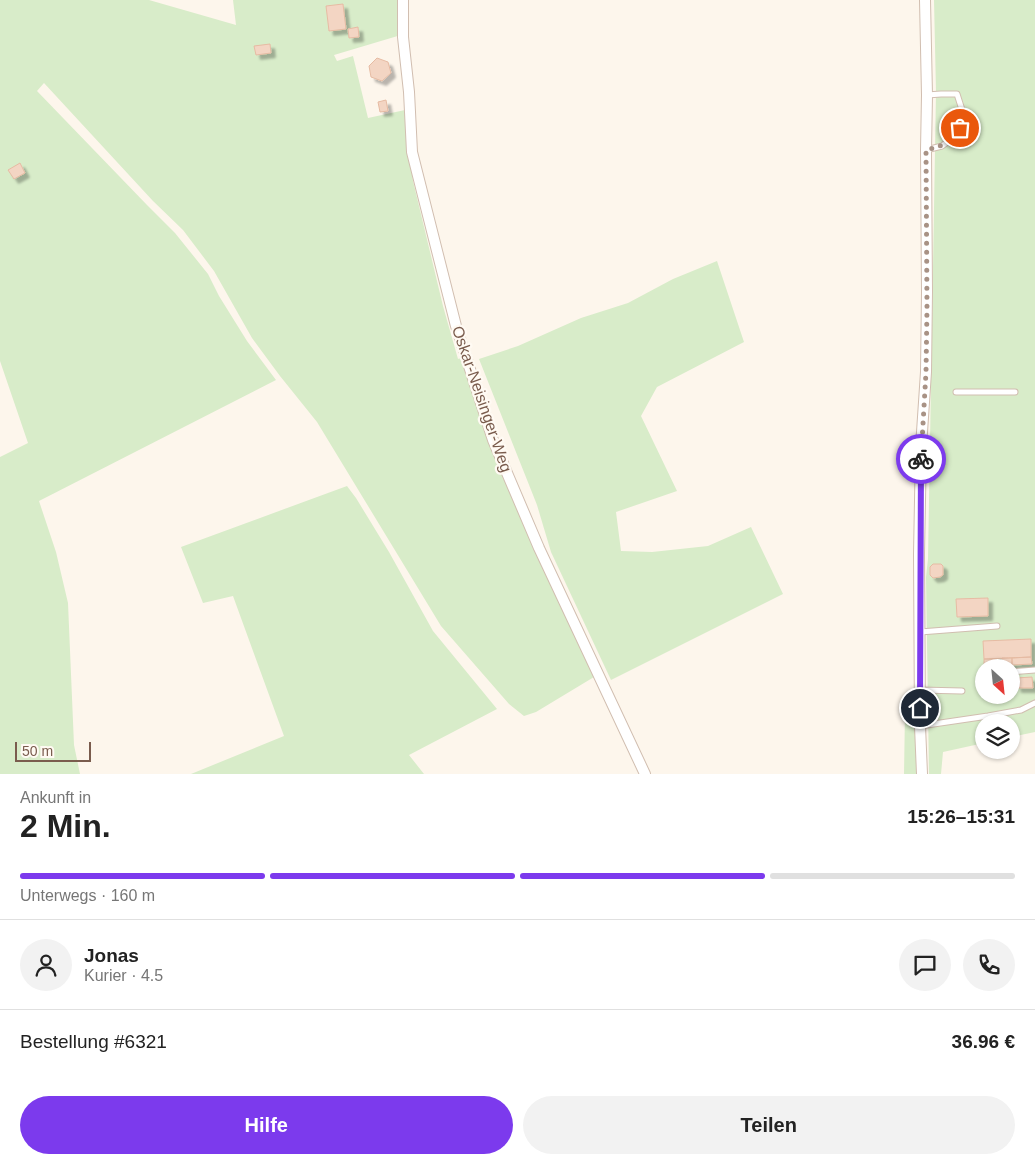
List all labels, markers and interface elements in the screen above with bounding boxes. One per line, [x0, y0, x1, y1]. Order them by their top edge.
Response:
pin [939, 107, 981, 149]
icon: bag [946, 114, 974, 142]
street label: Oskar-Neisinger-Weg [449, 324, 515, 474]
courier [896, 434, 946, 484]
icon: bike [907, 445, 935, 473]
north arrow [975, 659, 1020, 704]
map controls [975, 659, 1020, 759]
pin [899, 687, 941, 729]
icon: home [906, 694, 934, 722]
button: layers [975, 714, 1020, 759]
scale bar [15, 739, 91, 762]
text: 50 m [22, 743, 53, 759]
text: Ankunft in [20, 789, 91, 806]
text: 15:26–15:31 [907, 806, 1015, 827]
text: 2 Min. [20, 808, 111, 844]
text: Unterwegs · 160 m [20, 887, 155, 904]
button: person [20, 939, 72, 991]
button: chat [899, 939, 951, 991]
button: phone [963, 939, 1015, 991]
text: Jonas [84, 945, 139, 966]
text: Kurier · 4.5 [84, 967, 163, 984]
text: Bestellung #6321 [20, 1031, 167, 1052]
text: 36.96 € [952, 1031, 1015, 1052]
button: Hilfe [20, 1096, 513, 1154]
button: Teilen [523, 1096, 1015, 1154]

